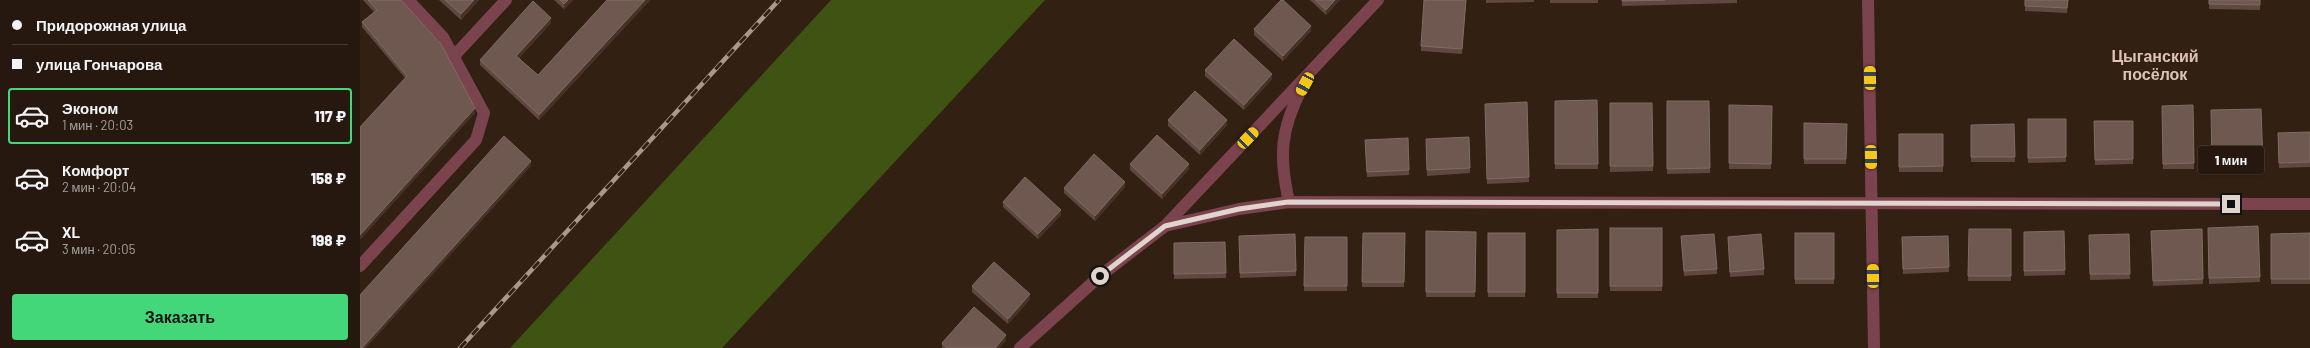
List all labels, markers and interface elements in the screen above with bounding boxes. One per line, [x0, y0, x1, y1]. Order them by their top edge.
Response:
text: Придорожная улица [36, 16, 186, 34]
district label: Цыганский посёлок [2111, 46, 2199, 83]
text: улица Гончарова [36, 55, 162, 73]
car [1864, 66, 1876, 90]
car [1294, 71, 1316, 97]
icon: car [14, 98, 50, 134]
text: Эконом [62, 99, 118, 117]
text: 117 ₽ [314, 107, 346, 125]
text: 1 мин · 20:03 [62, 117, 133, 133]
car [1235, 125, 1261, 151]
car [1865, 145, 1877, 169]
callout: 1 мин [2198, 146, 2264, 174]
text: 1 мин [2215, 152, 2247, 168]
icon: car [14, 160, 50, 196]
text: Комфорт [62, 161, 129, 179]
text: 158 ₽ [311, 169, 346, 187]
text: 2 мин · 20:04 [62, 179, 136, 195]
route end [2222, 195, 2240, 213]
icon: car [14, 222, 50, 258]
text: XL [62, 223, 80, 241]
text: 198 ₽ [311, 231, 346, 249]
text: 3 мин · 20:05 [62, 241, 135, 257]
car [1867, 264, 1879, 288]
route start [1091, 267, 1109, 285]
button: Заказать [12, 294, 348, 340]

